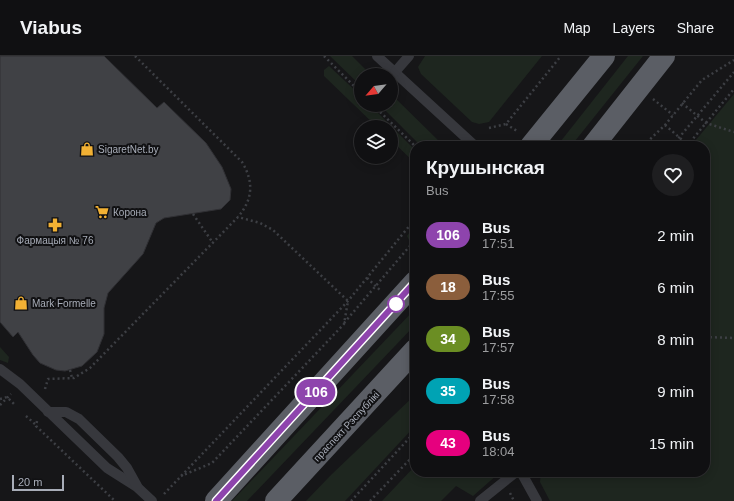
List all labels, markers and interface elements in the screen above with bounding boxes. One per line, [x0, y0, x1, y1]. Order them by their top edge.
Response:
text: Viabus [20, 17, 82, 38]
text: Map [563, 20, 591, 36]
text: Layers [613, 20, 655, 36]
text: Share [677, 20, 714, 36]
north arrow [354, 68, 398, 112]
map controls [354, 68, 398, 164]
button: layers [354, 120, 398, 164]
shop icon: SigaretNet.by [79, 141, 95, 157]
place label: SigaretNet.by [98, 144, 159, 155]
button: heart [652, 154, 694, 196]
text: Крушынская [426, 157, 545, 178]
text: Bus [426, 183, 448, 198]
supermarket icon: Корона [94, 204, 110, 220]
place label: Корона [113, 207, 147, 218]
pharmacy icon: Фармацыя № 76 [47, 217, 63, 233]
text: Bus [482, 219, 510, 236]
text: 106 [436, 227, 460, 243]
text: 2 min [657, 227, 694, 244]
place label: Фармацыя № 76 [17, 235, 94, 246]
text: 17:51 [482, 236, 515, 251]
text: Bus [482, 271, 510, 288]
text: 18 [440, 279, 456, 295]
text: 6 min [657, 279, 694, 296]
text: 17:55 [482, 288, 515, 303]
shop icon: Mark Formelle [13, 295, 29, 311]
unlabelled marker [387, 295, 405, 313]
place label: Mark Formelle [32, 298, 96, 309]
text: Bus [482, 323, 510, 340]
text: 34 [440, 331, 456, 347]
text: 8 min [657, 331, 694, 348]
text: 17:57 [482, 340, 515, 355]
text: Bus [482, 375, 510, 392]
line badge: 106 [293, 379, 339, 405]
text: 35 [440, 383, 456, 399]
text: 9 min [657, 383, 694, 400]
text: 106 [304, 384, 328, 400]
street label: праспект Рэспублікі [311, 389, 382, 464]
text: 17:58 [482, 392, 515, 407]
text: Bus [482, 427, 510, 444]
text: 43 [440, 435, 456, 451]
text: 15 min [649, 435, 694, 452]
text: 18:04 [482, 444, 515, 459]
scale bar [12, 473, 64, 492]
text: 20 m [18, 476, 42, 488]

